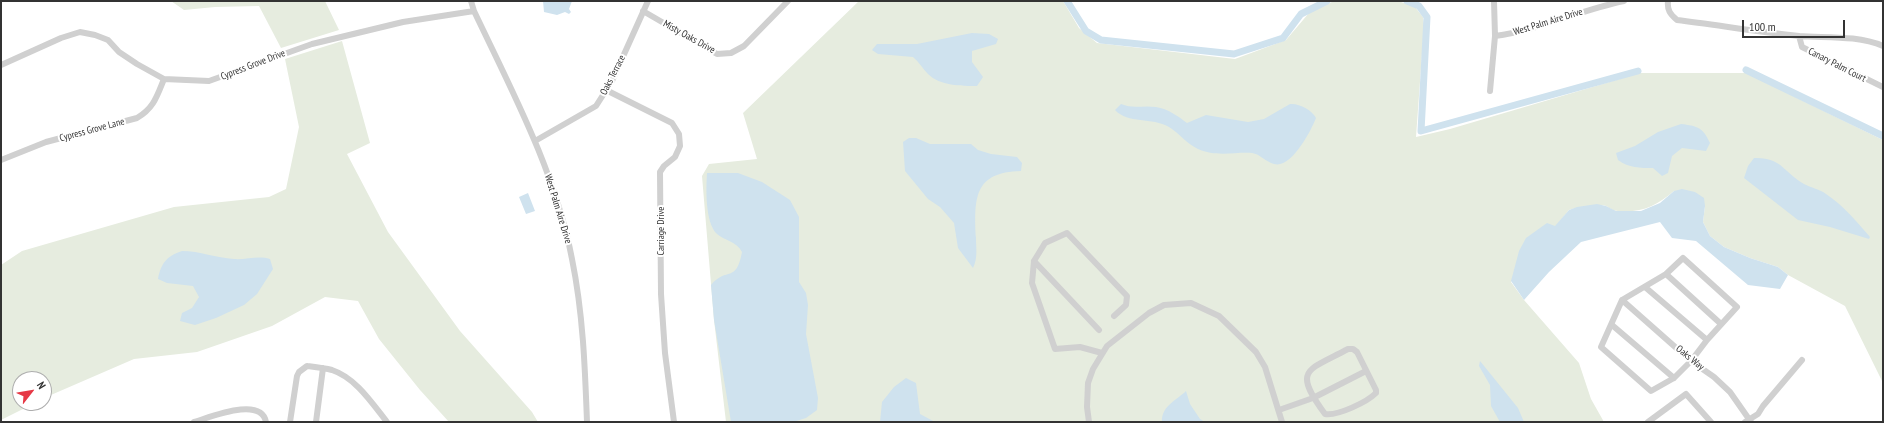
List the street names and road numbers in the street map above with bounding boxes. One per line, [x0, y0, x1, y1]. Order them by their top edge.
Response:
street label: West Palm Aire Drive [1512, 6, 1584, 38]
street label: Misty Oaks Drive [661, 18, 717, 56]
street label: Canary Palm Court [1806, 45, 1868, 85]
street label: Cypress Grove Drive [219, 47, 287, 83]
street label: Oaks Terrace [598, 53, 628, 97]
street label: Cypress Grove Lane [58, 116, 126, 144]
street label: West Palm Aire Drive [542, 173, 574, 245]
street label: Carriage Drive [655, 207, 667, 255]
street label: Oaks Way [1673, 343, 1707, 373]

